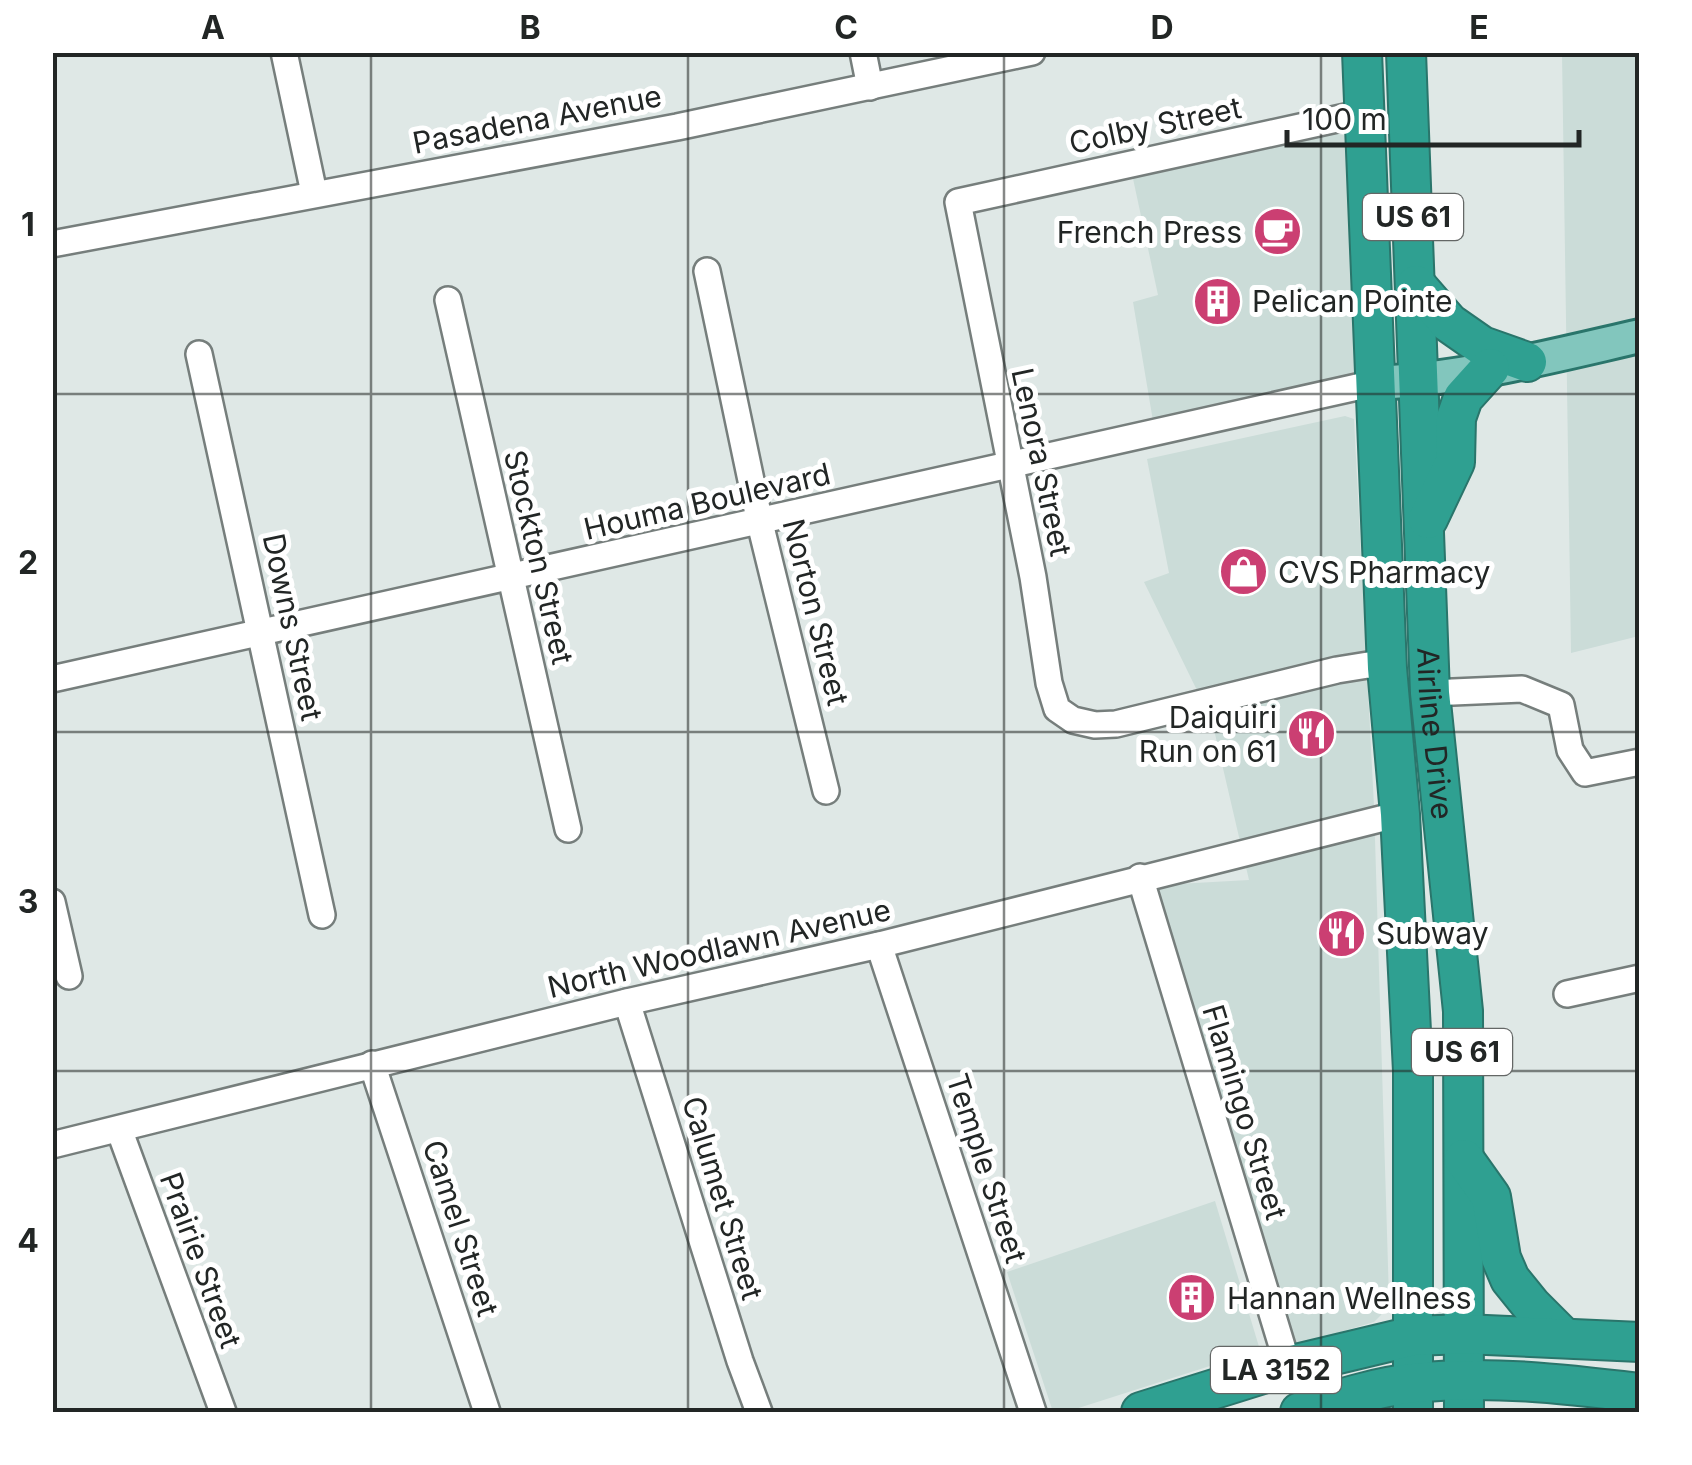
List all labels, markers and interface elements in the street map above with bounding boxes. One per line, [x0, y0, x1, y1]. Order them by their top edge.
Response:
text: A [201, 8, 225, 47]
text: B [519, 8, 541, 47]
text: C [834, 8, 858, 47]
text: D [1150, 8, 1174, 47]
text: E [1469, 8, 1489, 47]
street label: Pasadena Avenue [409, 77, 665, 161]
scale bar [1287, 85, 1580, 147]
street label: Colby Street [1066, 89, 1244, 161]
text: 100 m [1302, 101, 1387, 137]
road number: US 61 [1363, 194, 1463, 240]
text: 1 [21, 205, 35, 244]
cafe icon: French Press [1251, 206, 1303, 258]
place label: French Press [1057, 214, 1242, 250]
building icon: Pelican Pointe [1191, 275, 1243, 327]
place label: Pelican Pointe [1252, 283, 1452, 319]
street label: Lenora Street [1004, 365, 1080, 560]
street label: Stockton Street [497, 446, 581, 668]
street label: Houma Boulevard [580, 455, 834, 547]
street label: Norton Street [775, 515, 857, 709]
street label: Downs Street [256, 530, 330, 724]
text: 2 [18, 543, 38, 582]
shop icon: CVS Pharmacy [1217, 546, 1269, 598]
place label: CVS Pharmacy [1278, 554, 1490, 590]
street label: Airline Drive [1410, 647, 1461, 821]
place label: Daiquiri Run on 61 [1139, 699, 1277, 769]
restaurant icon: Daiquiri Run on 61 [1286, 708, 1338, 760]
text: 3 [18, 882, 38, 921]
street label: North Woodlawn Avenue [544, 891, 894, 1005]
restaurant icon: Subway [1315, 907, 1367, 959]
place label: Subway [1376, 915, 1489, 951]
street label: Flamingo Street [1195, 1000, 1295, 1224]
road number: US 61 [1412, 1029, 1512, 1075]
street label: Temple Street [939, 1069, 1035, 1267]
street label: Calumet Street [675, 1092, 771, 1304]
street label: Camel Street [416, 1135, 506, 1321]
street label: Prairie Street [153, 1167, 249, 1353]
text: 4 [17, 1221, 39, 1260]
building icon: Hannan Wellness [1166, 1272, 1218, 1324]
place label: Hannan Wellness [1227, 1280, 1472, 1316]
road number: LA 3152 [1211, 1347, 1341, 1393]

